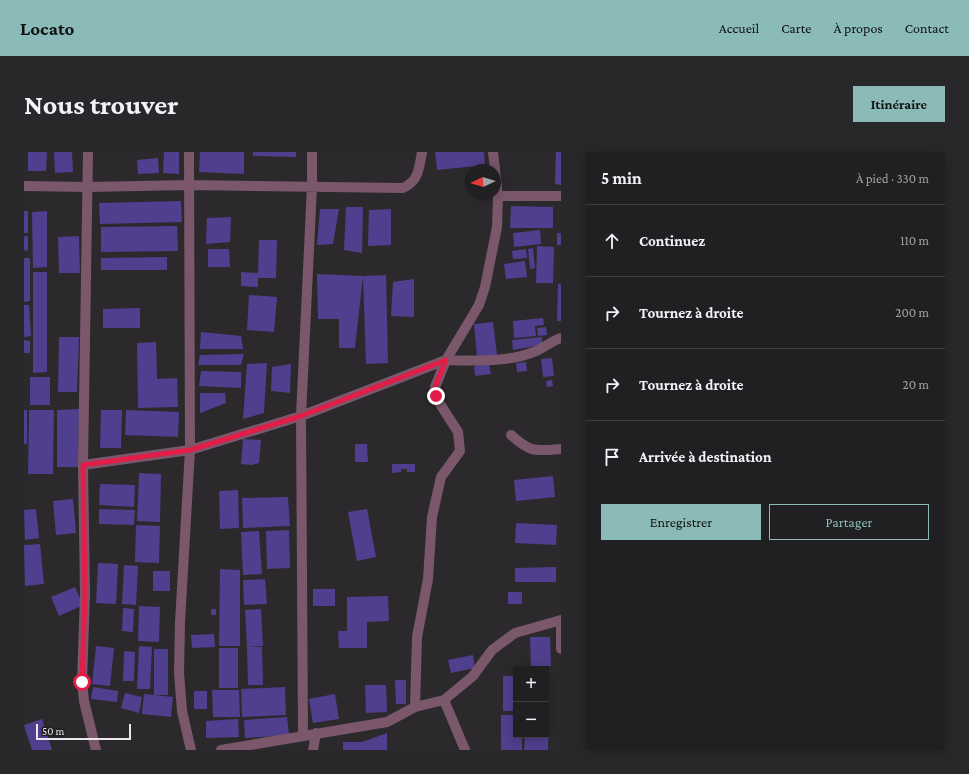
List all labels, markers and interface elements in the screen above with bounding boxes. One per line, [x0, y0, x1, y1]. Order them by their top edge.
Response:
text: Locato [20, 18, 74, 39]
text: Accueil [719, 20, 759, 36]
text: Carte [781, 20, 812, 36]
text: À propos [834, 20, 883, 36]
text: Contact [905, 20, 949, 36]
button: Itinéraire [853, 86, 945, 122]
text: Nous trouver [24, 89, 178, 120]
north arrow [465, 164, 501, 200]
text: 5 min [601, 169, 642, 188]
text: À pied · 330 m [856, 171, 929, 186]
icon: ahead [601, 230, 623, 252]
text: Continuez [639, 233, 705, 249]
text: 110 m [900, 233, 929, 248]
icon: right [601, 302, 623, 324]
text: Tournez à droite [639, 305, 743, 321]
text: 200 m [895, 305, 929, 320]
icon: right [601, 374, 623, 396]
text: Tournez à droite [639, 377, 743, 393]
text: 20 m [903, 377, 929, 392]
route end [427, 387, 445, 405]
icon: arrive [601, 446, 623, 468]
text: Arrivée à destination [639, 449, 772, 465]
button: Enregistrer [601, 504, 761, 540]
button: Partager [769, 504, 929, 540]
map controls [513, 666, 549, 738]
button: + [513, 666, 549, 702]
route start [73, 673, 91, 691]
button: − [513, 702, 549, 738]
scale bar [36, 722, 131, 741]
text: 50 m [42, 725, 64, 737]

